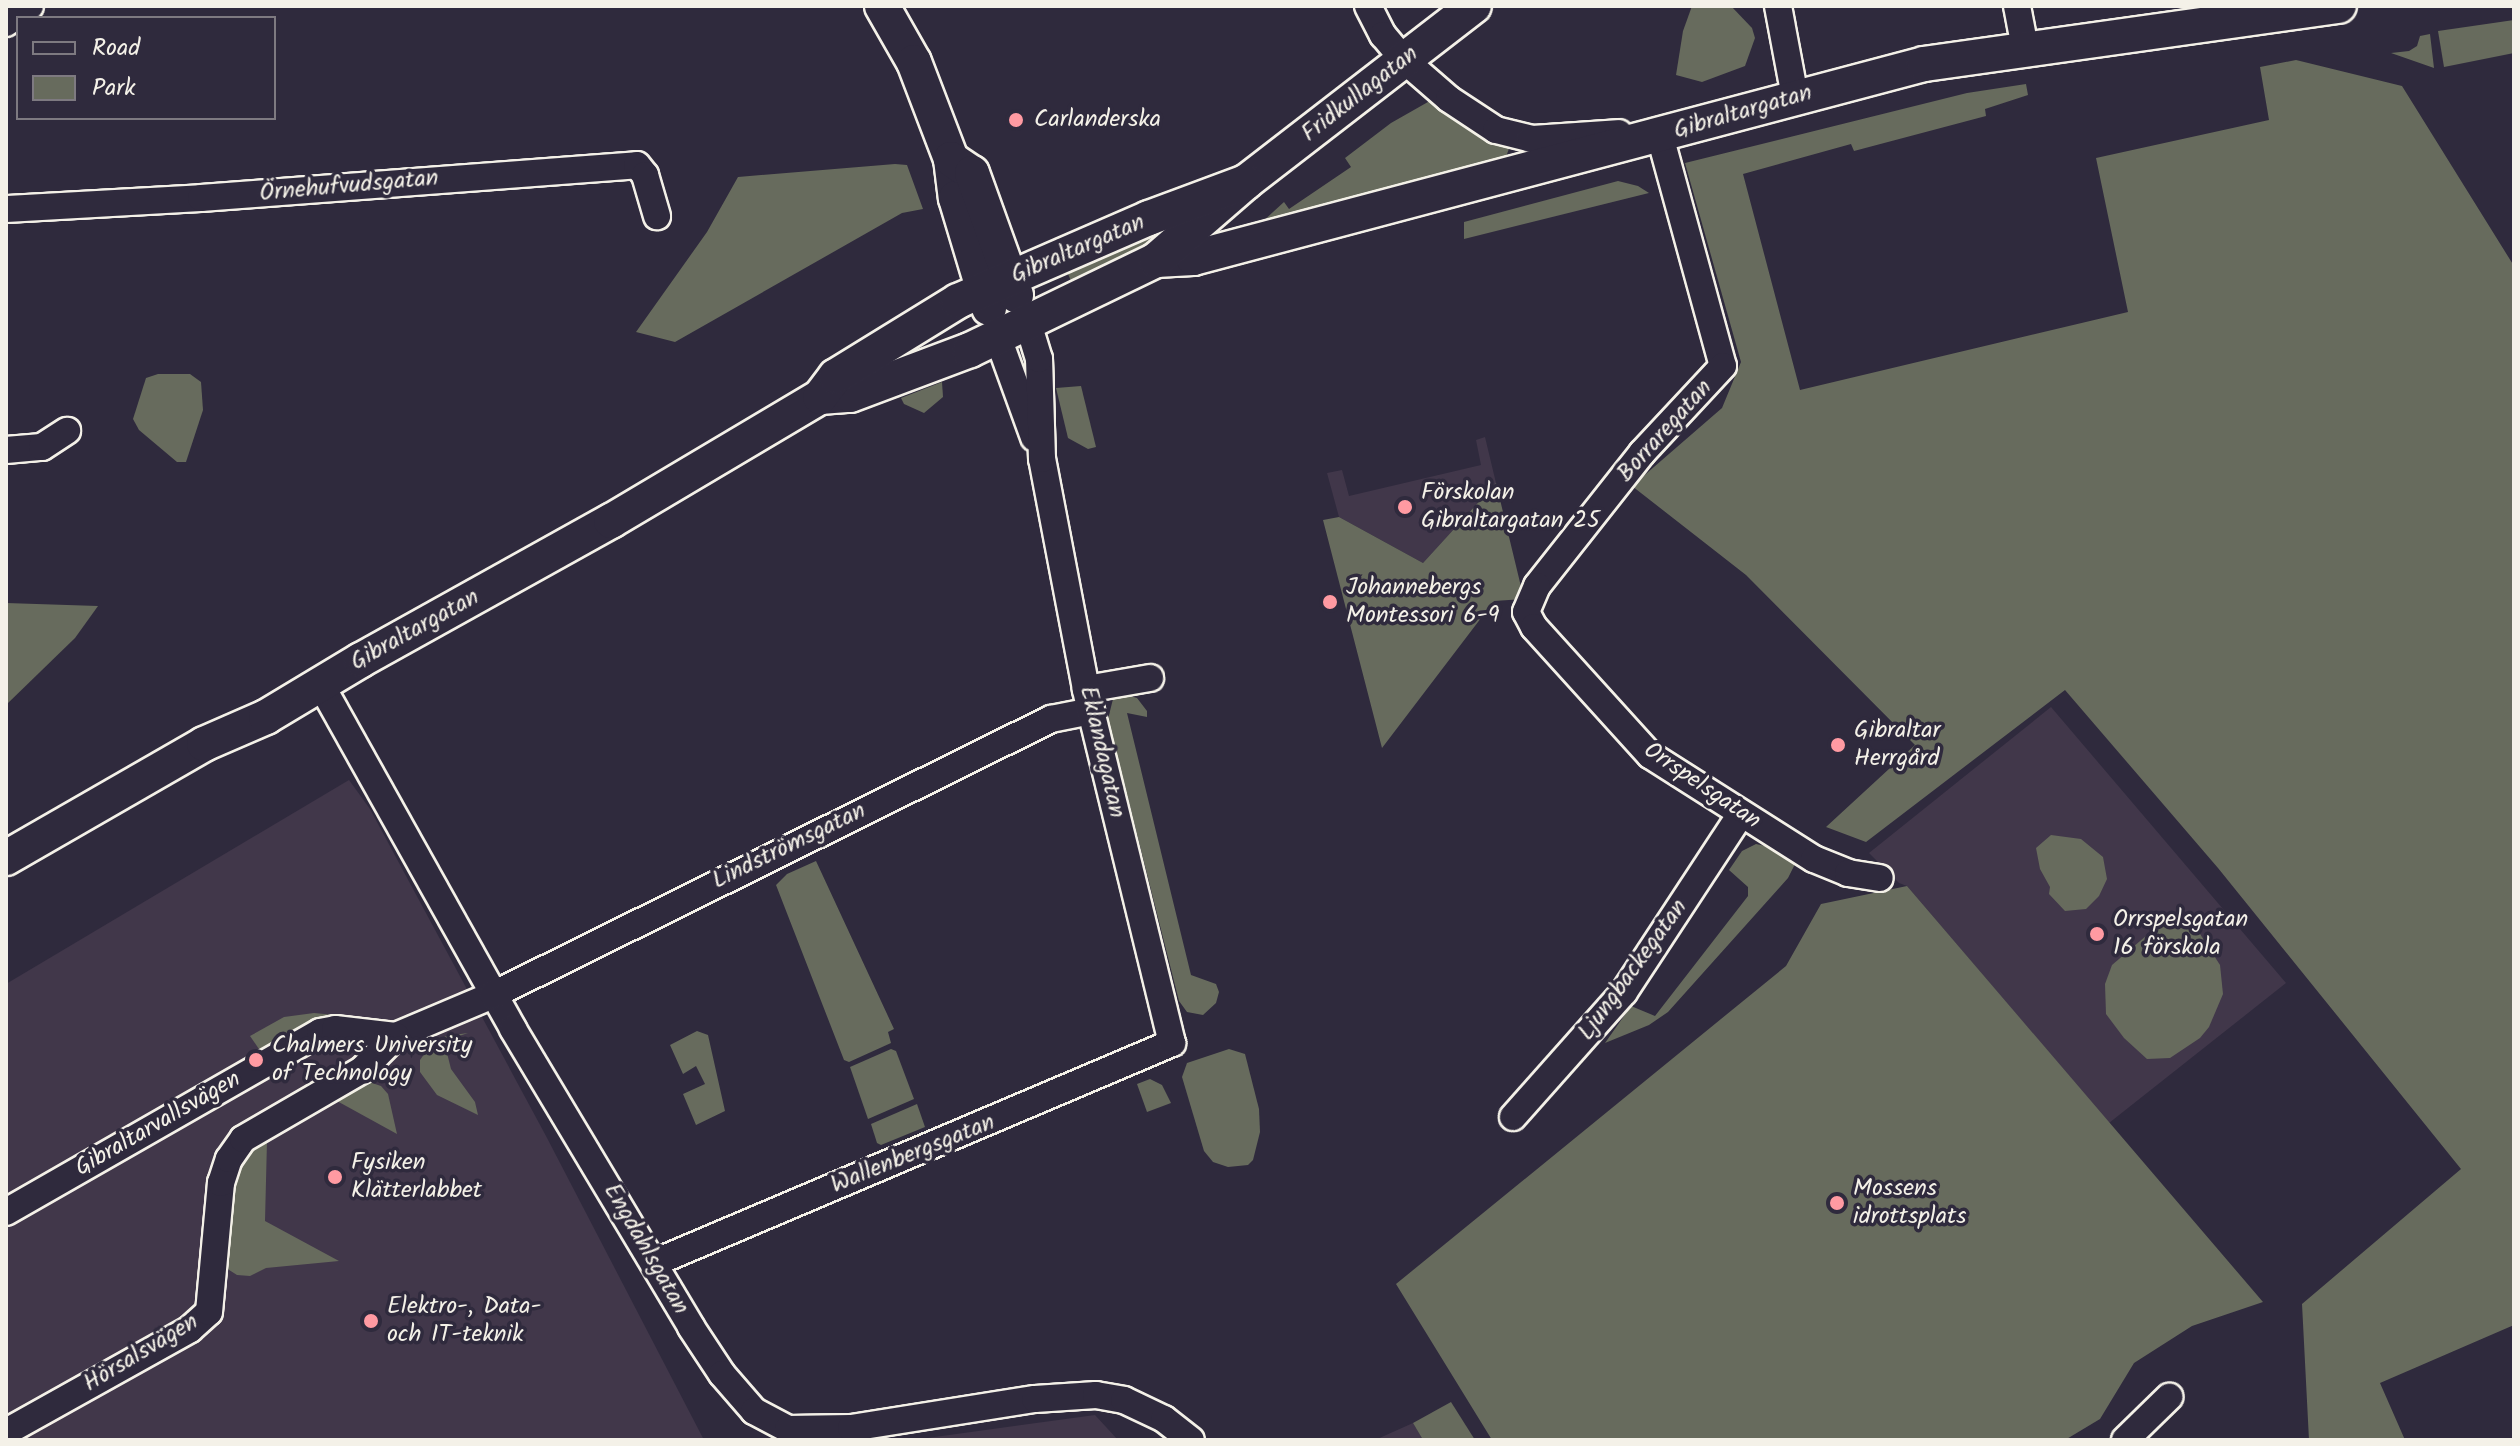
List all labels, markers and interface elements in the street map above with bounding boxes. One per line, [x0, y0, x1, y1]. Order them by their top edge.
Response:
legend [16, 16, 276, 120]
text: Road [92, 29, 140, 68]
street label: Fridkullagatan [1296, 40, 1424, 148]
text: Park [92, 69, 136, 108]
street label: Gibraltargatan [1671, 79, 1815, 145]
place label: Carlanderska [1034, 106, 1161, 134]
marker: Carlanderska [1005, 109, 1027, 131]
street label: Örnehufvudsgatan [258, 164, 440, 208]
street label: Gibraltargatan [1007, 208, 1149, 290]
street label: Borraregatan [1611, 374, 1719, 488]
place label: Förskolan Gibraltargatan 25 [1421, 479, 1600, 535]
marker: Förskolan Gibraltargatan 25 [1396, 498, 1414, 516]
place label: Johannebergs Montessori 6-9 [1346, 574, 1499, 630]
street label: Gibraltargatan [346, 583, 484, 677]
marker: Johannebergs Montessori 6-9 [1321, 593, 1339, 611]
street label: Eklandagatan [1073, 683, 1131, 821]
place label: Gibraltar Herrgård [1854, 717, 1941, 773]
street label: Orrspelsgatan [1638, 736, 1766, 836]
marker: Gibraltar Herrgård [1829, 736, 1847, 754]
street label: Lindströmsgatan [708, 796, 870, 896]
street label: Ljungbackegatan [1572, 894, 1694, 1046]
place label: Orrspelsgatan 16 förskola [2113, 906, 2248, 962]
marker: Orrspelsgatan 16 förskola [2088, 925, 2106, 943]
place label: Chalmers University of Technology [272, 1032, 472, 1088]
marker: Chalmers University of Technology [247, 1051, 265, 1069]
street label: Gibraltarvallsvägen [70, 1065, 246, 1183]
street label: Wallenbergsgatan [827, 1108, 999, 1200]
place label: Fysiken Klätterlabbet [351, 1149, 482, 1205]
marker: Fysiken Klätterlabbet [326, 1168, 344, 1186]
place label: Mossens idrottsplats [1853, 1175, 1966, 1231]
street label: Engdahlsgatan [597, 1178, 695, 1320]
marker: Mossens idrottsplats [1828, 1194, 1846, 1212]
place label: Elektro-, Data- och IT-teknik [387, 1293, 541, 1349]
street label: Hörsalsvägen [78, 1307, 204, 1399]
marker: Elektro-, Data- och IT-teknik [362, 1312, 380, 1330]

